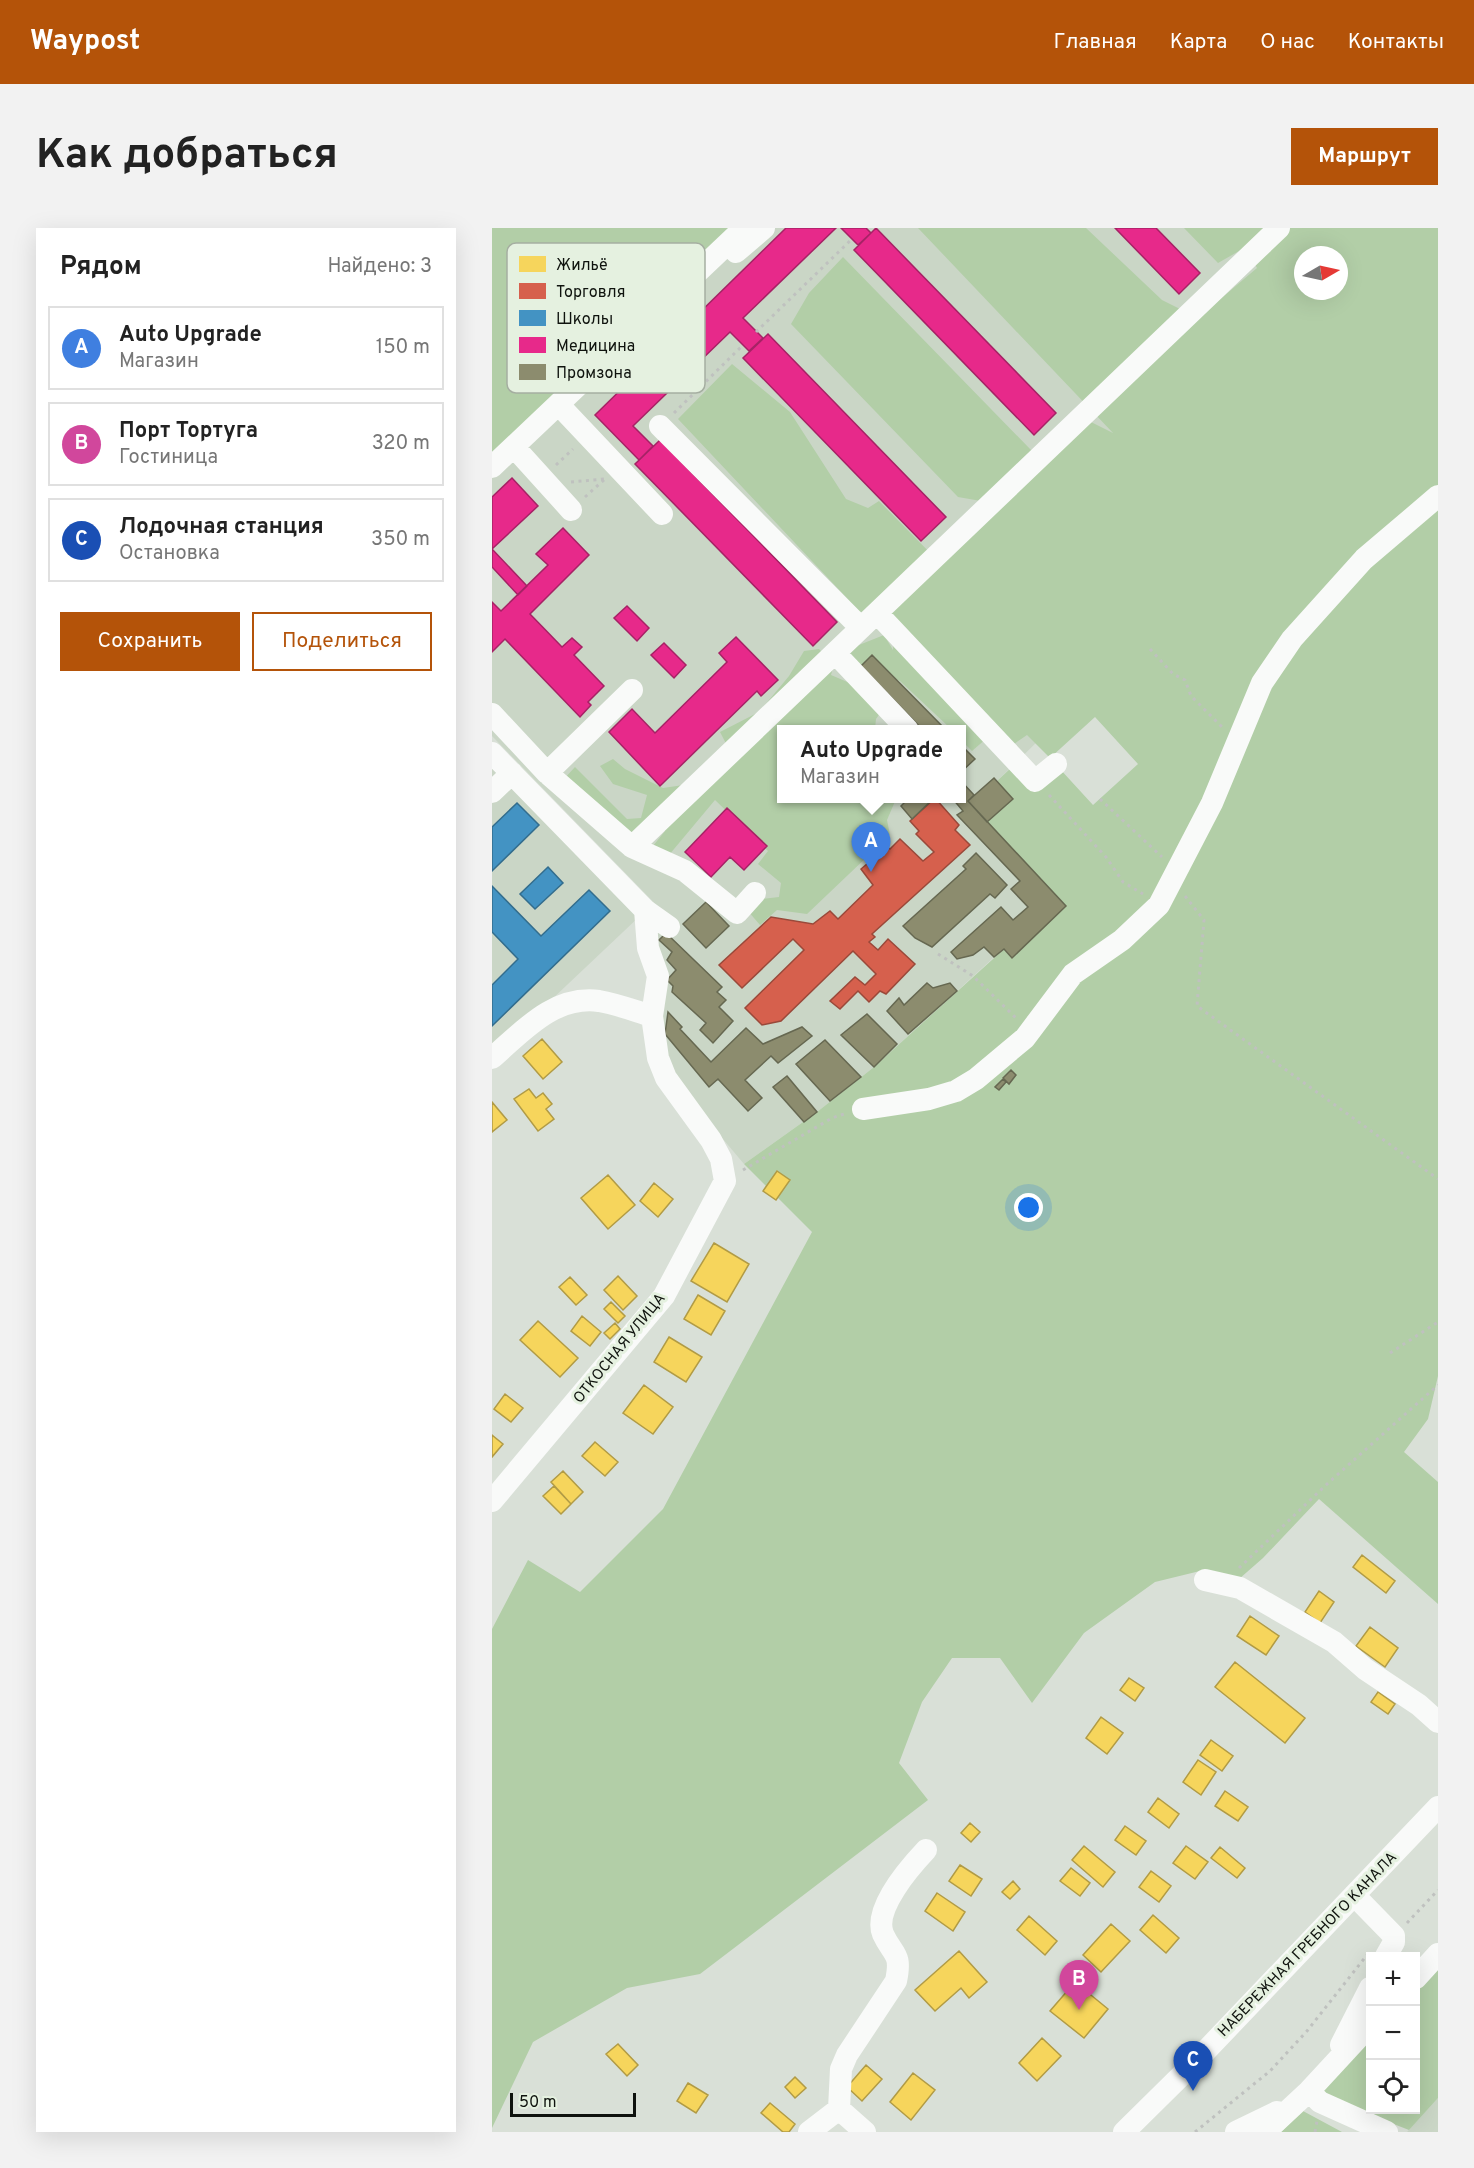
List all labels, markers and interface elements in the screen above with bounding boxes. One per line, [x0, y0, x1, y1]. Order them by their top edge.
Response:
text: Waypost [30, 24, 140, 60]
text: Главная [1053, 29, 1137, 56]
text: Карта [1170, 29, 1227, 56]
text: О нас [1260, 29, 1315, 56]
text: Контакты [1348, 29, 1444, 56]
button: Маршрут [1291, 128, 1438, 185]
text: Как добраться [36, 130, 338, 183]
legend [507, 243, 705, 393]
north arrow [1294, 246, 1348, 300]
text: Рядом [60, 251, 142, 284]
text: Найдено: 3 [328, 254, 432, 280]
text: Жильё [556, 256, 608, 276]
text: Торговля [556, 283, 626, 303]
text: Школы [556, 310, 613, 330]
text: Auto Upgrade [119, 322, 262, 349]
text: A [74, 335, 89, 361]
text: 150 m [376, 335, 430, 361]
text: Медицина [556, 337, 635, 357]
text: Магазин [119, 349, 199, 375]
text: Промзона [556, 364, 632, 384]
text: Порт Тортуга [119, 418, 258, 445]
text: B [75, 431, 88, 457]
text: 320 m [372, 431, 430, 457]
text: Гостиница [119, 445, 218, 471]
text: Лодочная станция [119, 514, 324, 541]
text: C [75, 527, 88, 553]
text: 350 m [371, 527, 430, 553]
text: Остановка [119, 541, 220, 567]
button: Сохранить [60, 612, 240, 671]
button: Поделиться [252, 612, 432, 671]
popup [777, 725, 966, 803]
text: Auto Upgrade [800, 738, 943, 765]
text: Магазин [800, 765, 880, 791]
pin: A [852, 822, 890, 872]
your location [1014, 1193, 1043, 1222]
street label: ОТКОСНАЯ УЛИЦА [570, 1290, 670, 1408]
street label: НАБЕРЕЖНАЯ ГРЕБНОГО КАНАЛА [1215, 1849, 1402, 2041]
map controls [1366, 1952, 1420, 2114]
button: + [1366, 1952, 1420, 2006]
pin: B [1060, 1960, 1098, 2010]
button: − [1366, 2006, 1420, 2060]
pin: C [1174, 2042, 1212, 2091]
button: locate [1366, 2060, 1420, 2114]
scale bar [510, 2090, 636, 2118]
text: 50 m [519, 2093, 557, 2113]

